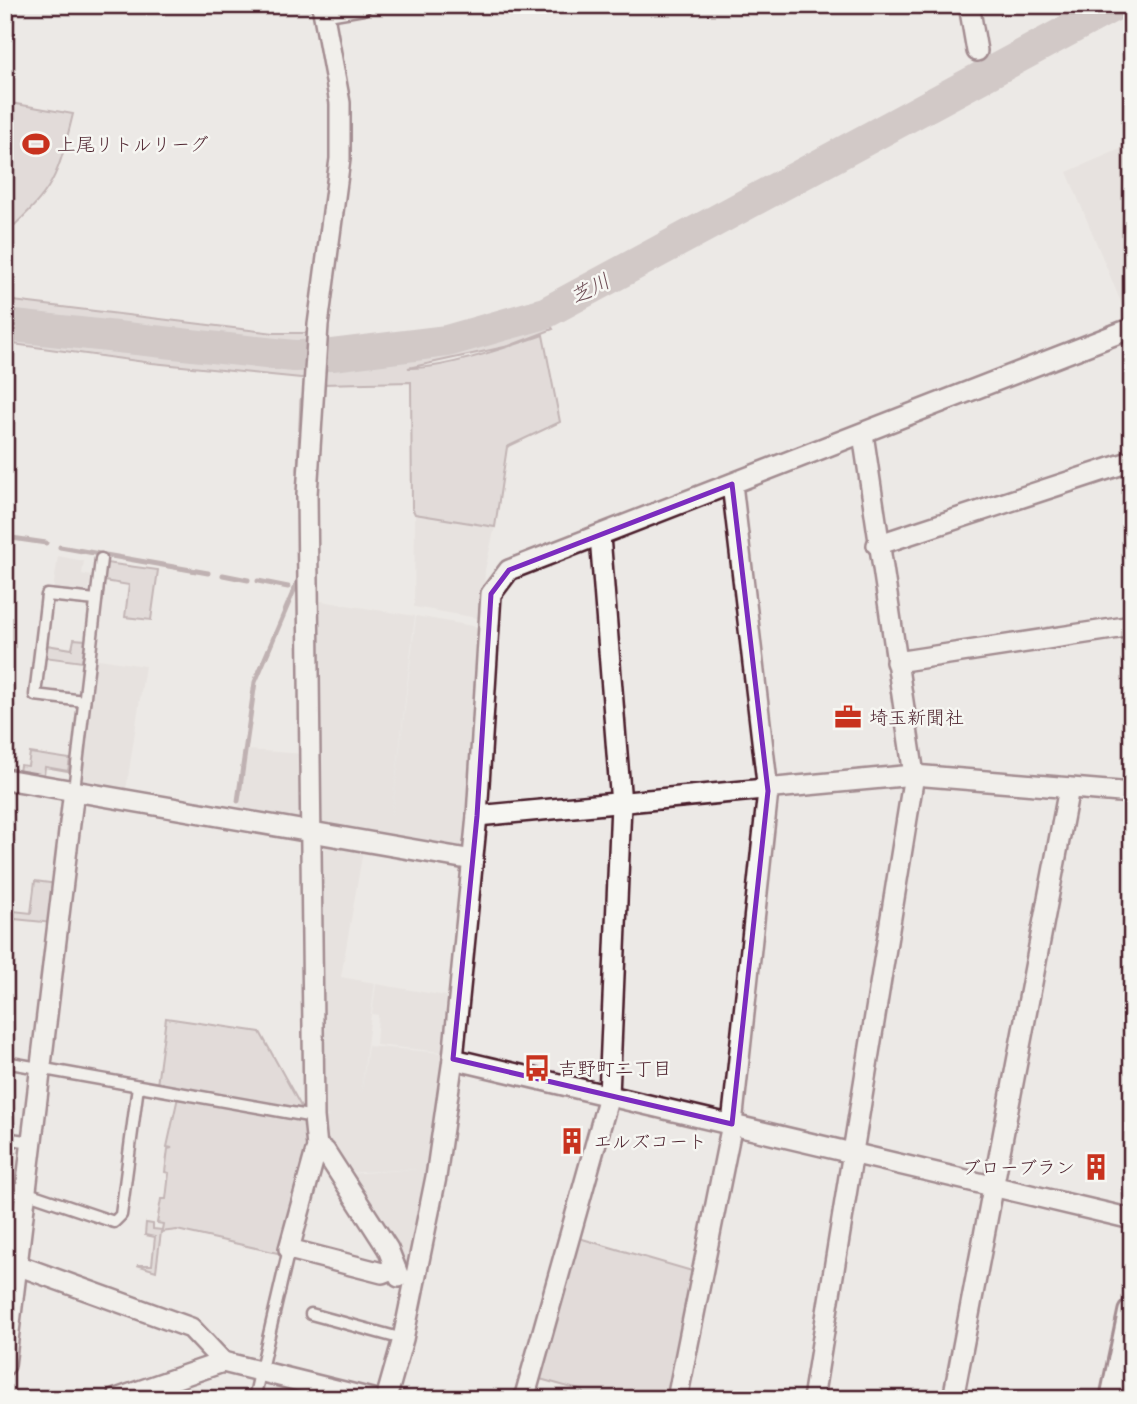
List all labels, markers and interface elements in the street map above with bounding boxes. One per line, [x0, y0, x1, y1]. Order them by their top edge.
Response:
sports icon: 上尾リトルリーグ [21, 129, 51, 159]
place label: 上尾リトルリーグ [57, 129, 209, 157]
water label: 芝川 [563, 263, 615, 311]
office icon: 埼玉新聞社 [833, 702, 863, 732]
place label: 埼玉新聞社 [869, 702, 964, 730]
bus stop icon: 吉野町二丁目 [522, 1053, 552, 1083]
place label: 吉野町二丁目 [558, 1053, 672, 1081]
building icon: エルズコート [557, 1126, 587, 1156]
place label: エルズコート [593, 1126, 707, 1154]
place label: ブローブラン [962, 1152, 1075, 1180]
building icon: ブローブラン [1081, 1152, 1111, 1182]

